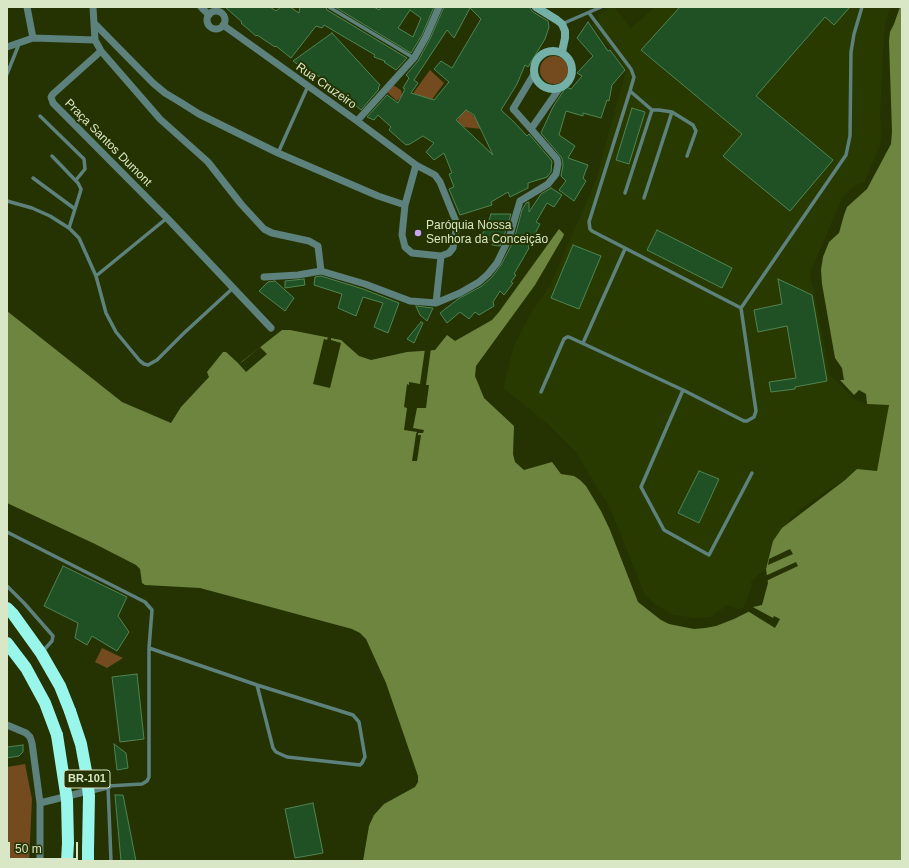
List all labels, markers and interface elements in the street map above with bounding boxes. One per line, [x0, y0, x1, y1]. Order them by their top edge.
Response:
street label: Rua Cruzeiro [293, 60, 359, 112]
street label: Praça Santos Dumont [61, 96, 155, 190]
place label: Paróquia Nossa Senhora da Conceição [426, 219, 548, 247]
marker: Paróquia Nossa Senhora da Conceição [413, 228, 423, 238]
road number: BR-101 [64, 770, 110, 788]
scale bar [10, 834, 80, 860]
text: 50 m [15, 842, 42, 856]

